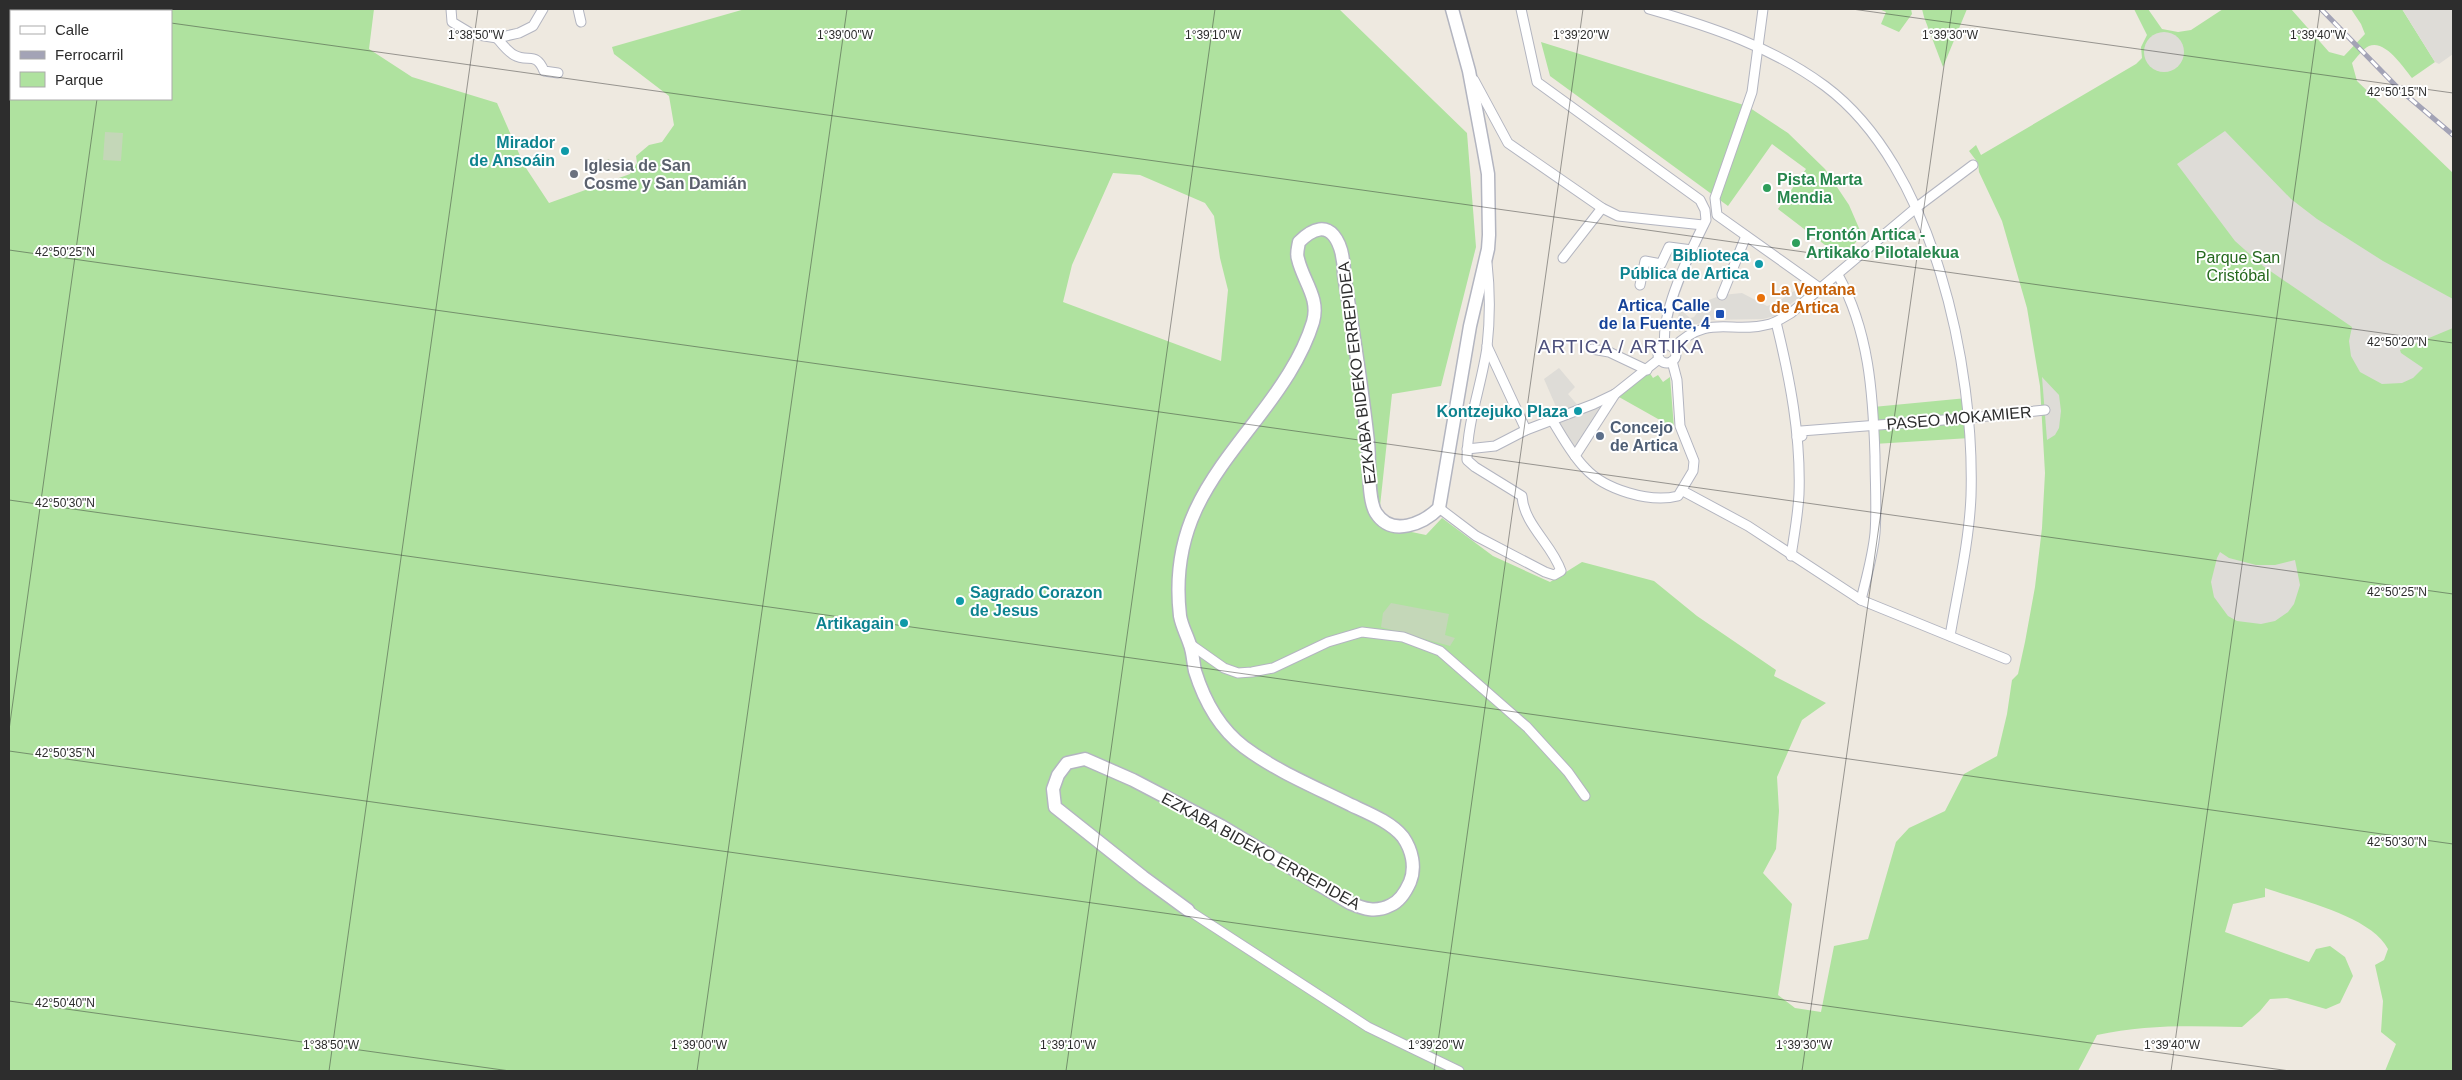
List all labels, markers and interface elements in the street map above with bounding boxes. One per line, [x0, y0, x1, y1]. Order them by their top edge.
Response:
legend [10, 10, 172, 100]
text: Calle [55, 21, 89, 38]
text: 1°38'50"W [448, 28, 505, 42]
text: 1°39'00"W [817, 28, 874, 42]
text: 1°39'10"W [1185, 28, 1242, 42]
text: 1°39'20"W [1553, 28, 1610, 42]
text: 1°39'30"W [1922, 28, 1979, 42]
text: 1°39'40"W [2290, 28, 2347, 42]
text: Ferrocarril [55, 46, 123, 63]
text: Parque [55, 71, 103, 88]
text: 42°50'15"N [2367, 85, 2427, 99]
place label: Mirador de Ansoáin [469, 134, 555, 169]
marker: Mirador de Ansoáin [559, 145, 571, 157]
place label: Iglesia de San Cosme y San Damián [584, 157, 747, 192]
marker: Iglesia de San Cosme y San Damián [568, 168, 580, 180]
place label: Pista Marta Mendia [1777, 171, 1862, 206]
marker: Pista Marta Mendia [1761, 182, 1773, 194]
place label: Frontón Artica - Artikako Pilotalekua [1806, 226, 1959, 261]
marker: Frontón Artica - Artikako Pilotalekua [1790, 237, 1802, 249]
text: 42°50'25"N [35, 245, 95, 259]
place label: Biblioteca Pública de Artica [1620, 247, 1749, 282]
park label: Parque San Cristóbal [2196, 249, 2280, 284]
marker: Biblioteca Pública de Artica [1753, 258, 1765, 270]
street label: EZKABA BIDEKO ERREPIDEA [1335, 260, 1379, 485]
place label: La Ventana de Artica [1771, 281, 1856, 316]
marker: La Ventana de Artica [1755, 292, 1767, 304]
place label: Artica, Calle de la Fuente, 4 [1599, 297, 1710, 332]
marker: Artica, Calle de la Fuente, 4 [1714, 308, 1726, 320]
text: 42°50'20"N [2367, 335, 2427, 349]
district label: ARTICA / ARTIKA [1538, 336, 1704, 357]
place label: Kontzejuko Plaza [1436, 403, 1568, 420]
street label: PASEO MOKAMIER [1886, 403, 2032, 433]
marker: Kontzejuko Plaza [1572, 405, 1584, 417]
place label: Concejo de Artica [1610, 419, 1678, 454]
marker: Concejo de Artica [1594, 430, 1606, 442]
text: 42°50'30"N [35, 496, 95, 510]
place label: Sagrado Corazon de Jesus [970, 584, 1102, 619]
text: 42°50'25"N [2367, 585, 2427, 599]
marker: Sagrado Corazon de Jesus [954, 595, 966, 607]
place label: Artikagain [816, 615, 894, 632]
marker: Artikagain [898, 617, 910, 629]
text: 42°50'35"N [35, 746, 95, 760]
street label: EZKABA BIDEKO ERREPIDEA [1159, 789, 1363, 913]
text: 42°50'30"N [2367, 835, 2427, 849]
text: 42°50'40"N [35, 996, 95, 1010]
text: 1°38'50"W [303, 1038, 360, 1052]
text: 1°39'00"W [671, 1038, 728, 1052]
text: 1°39'10"W [1040, 1038, 1097, 1052]
text: 1°39'20"W [1408, 1038, 1465, 1052]
text: 1°39'30"W [1776, 1038, 1833, 1052]
text: 1°39'40"W [2144, 1038, 2201, 1052]

